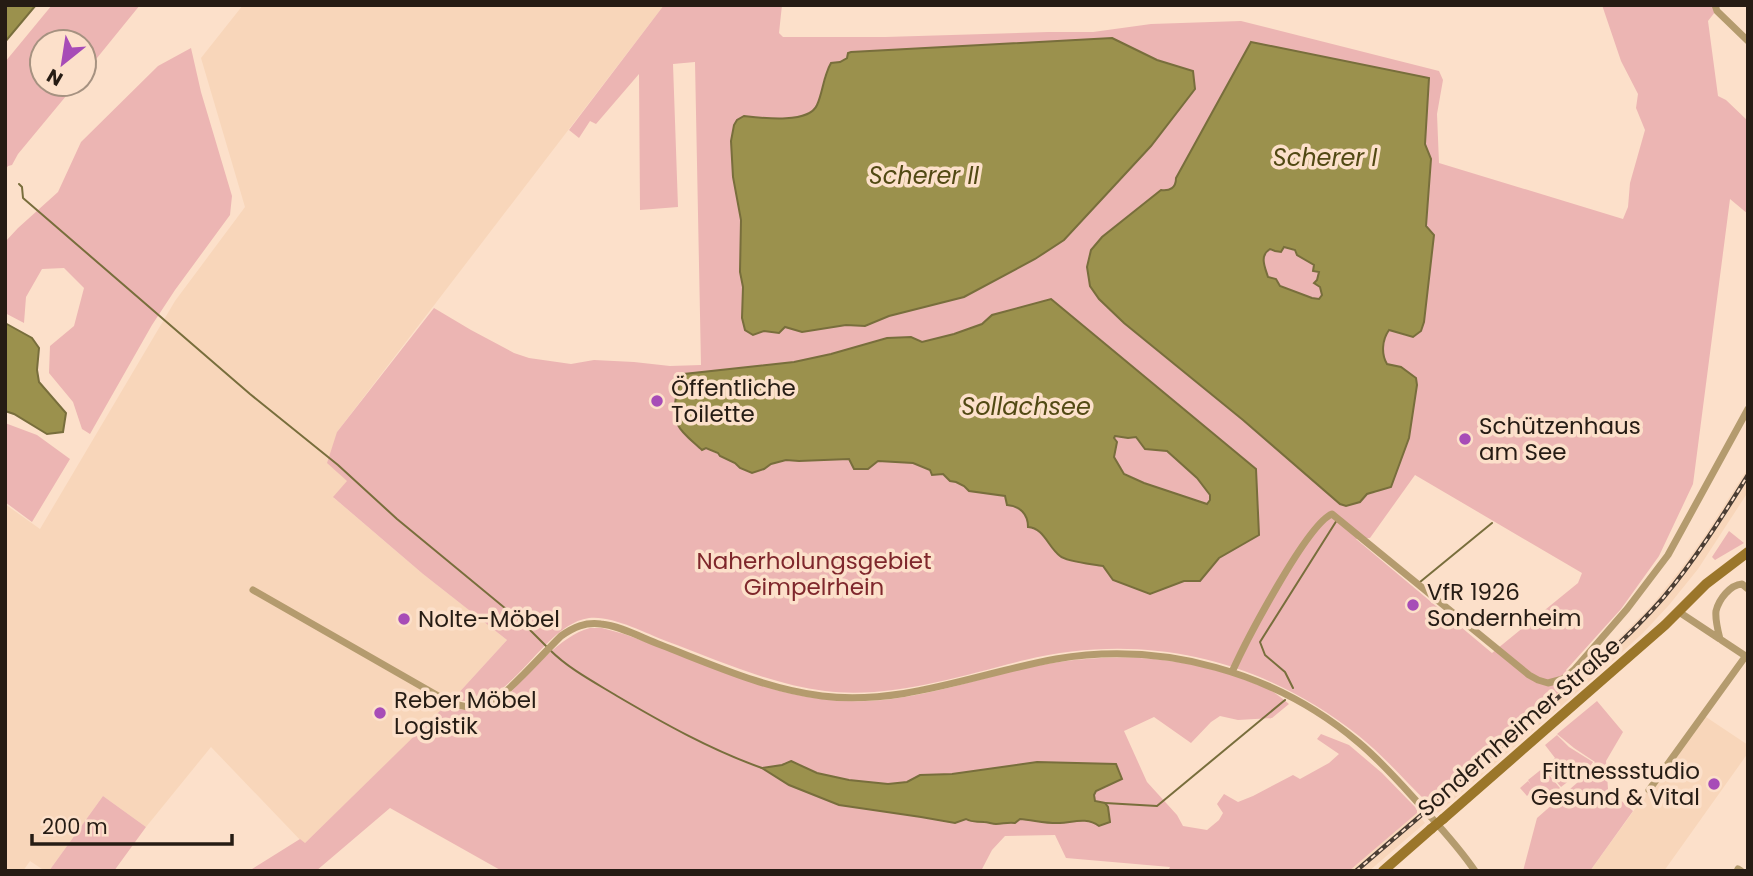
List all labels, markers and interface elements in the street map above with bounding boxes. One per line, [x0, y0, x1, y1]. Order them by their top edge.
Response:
north arrow [28, 28, 98, 98]
text: N [42, 62, 68, 93]
water label: Scherer I [1273, 141, 1377, 174]
water label: Scherer II [869, 159, 979, 192]
place label: Öffentliche Toilette [671, 372, 796, 430]
water label: Sollachsee [961, 390, 1091, 423]
marker: Öffentliche Toilette [649, 393, 665, 409]
place label: Schützenhaus am See [1479, 410, 1641, 468]
marker: Schützenhaus am See [1457, 431, 1473, 447]
park label: Naherholungsgebiet Gimpelrhein [696, 545, 932, 603]
place label: VfR 1926 Sondernheim [1427, 576, 1581, 634]
marker: VfR 1926 Sondernheim [1405, 597, 1421, 613]
place label: Nolte-Möbel [418, 603, 560, 635]
marker: Nolte-Möbel [396, 611, 412, 627]
street label: Sondernheimer Straße [1411, 630, 1627, 824]
place label: Reber Möbel Logistik [394, 684, 537, 742]
marker: Reber Möbel Logistik [372, 705, 388, 721]
place label: Fittnessstudio Gesund & Vital [1531, 755, 1700, 813]
marker: Fittnessstudio Gesund & Vital [1706, 776, 1722, 792]
scale bar [32, 802, 231, 846]
text: 200 m [42, 812, 108, 841]

